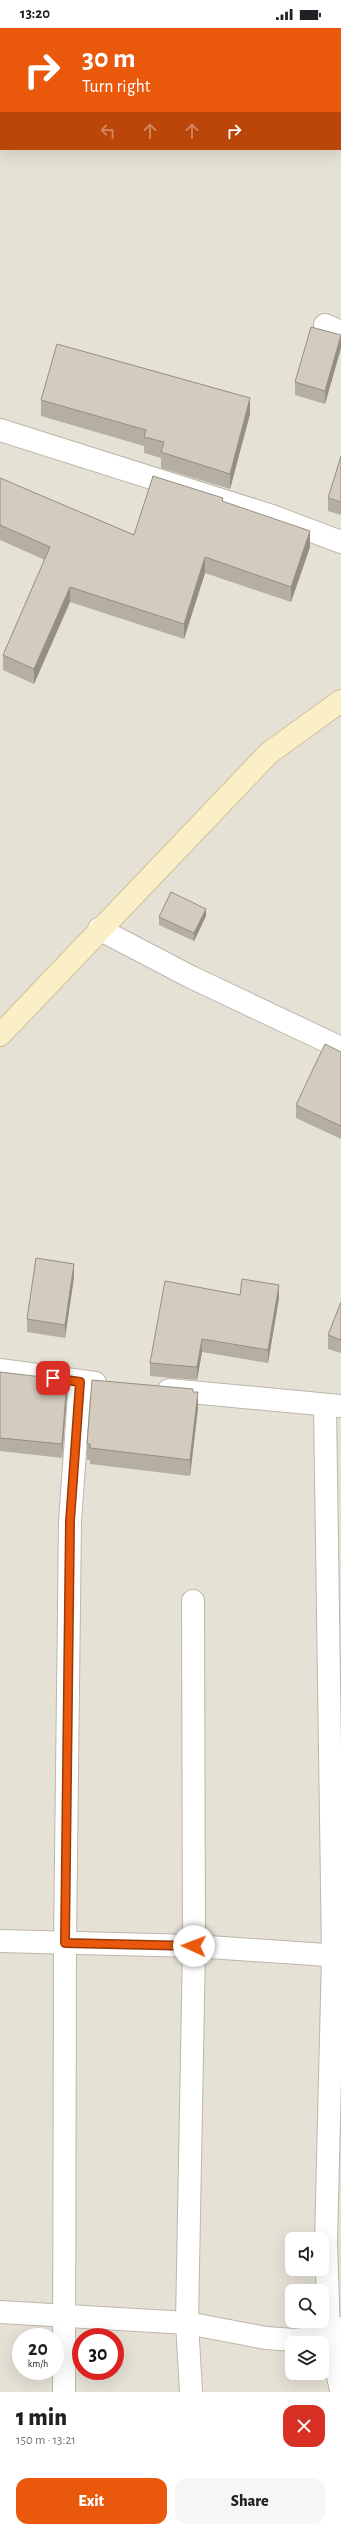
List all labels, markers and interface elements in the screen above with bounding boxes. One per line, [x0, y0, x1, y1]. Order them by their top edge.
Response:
text: 13:20 [20, 6, 50, 21]
icon: right [16, 44, 68, 96]
text: 30 m [82, 45, 135, 73]
text: Turn right [82, 78, 151, 96]
icon: left [97, 120, 119, 142]
icon: ahead [139, 120, 161, 142]
icon: ahead [181, 120, 203, 142]
icon: right [223, 120, 245, 142]
pin [36, 1361, 70, 1395]
icon: arrive [42, 1367, 64, 1389]
position arrow [173, 1925, 215, 1967]
map controls [285, 2232, 329, 2380]
button: sound [285, 2232, 329, 2276]
button: search [285, 2284, 329, 2328]
speed limit sign: 30 [72, 2328, 124, 2380]
button: layers [285, 2336, 329, 2380]
text: 20 [28, 2339, 48, 2359]
text: km/h [28, 2359, 48, 2369]
button: close [283, 2405, 325, 2447]
text: 1 min [16, 2406, 67, 2430]
text: 150 m · 13:21 [16, 2434, 76, 2447]
button: Exit [16, 2478, 167, 2524]
button: Share [175, 2478, 325, 2524]

